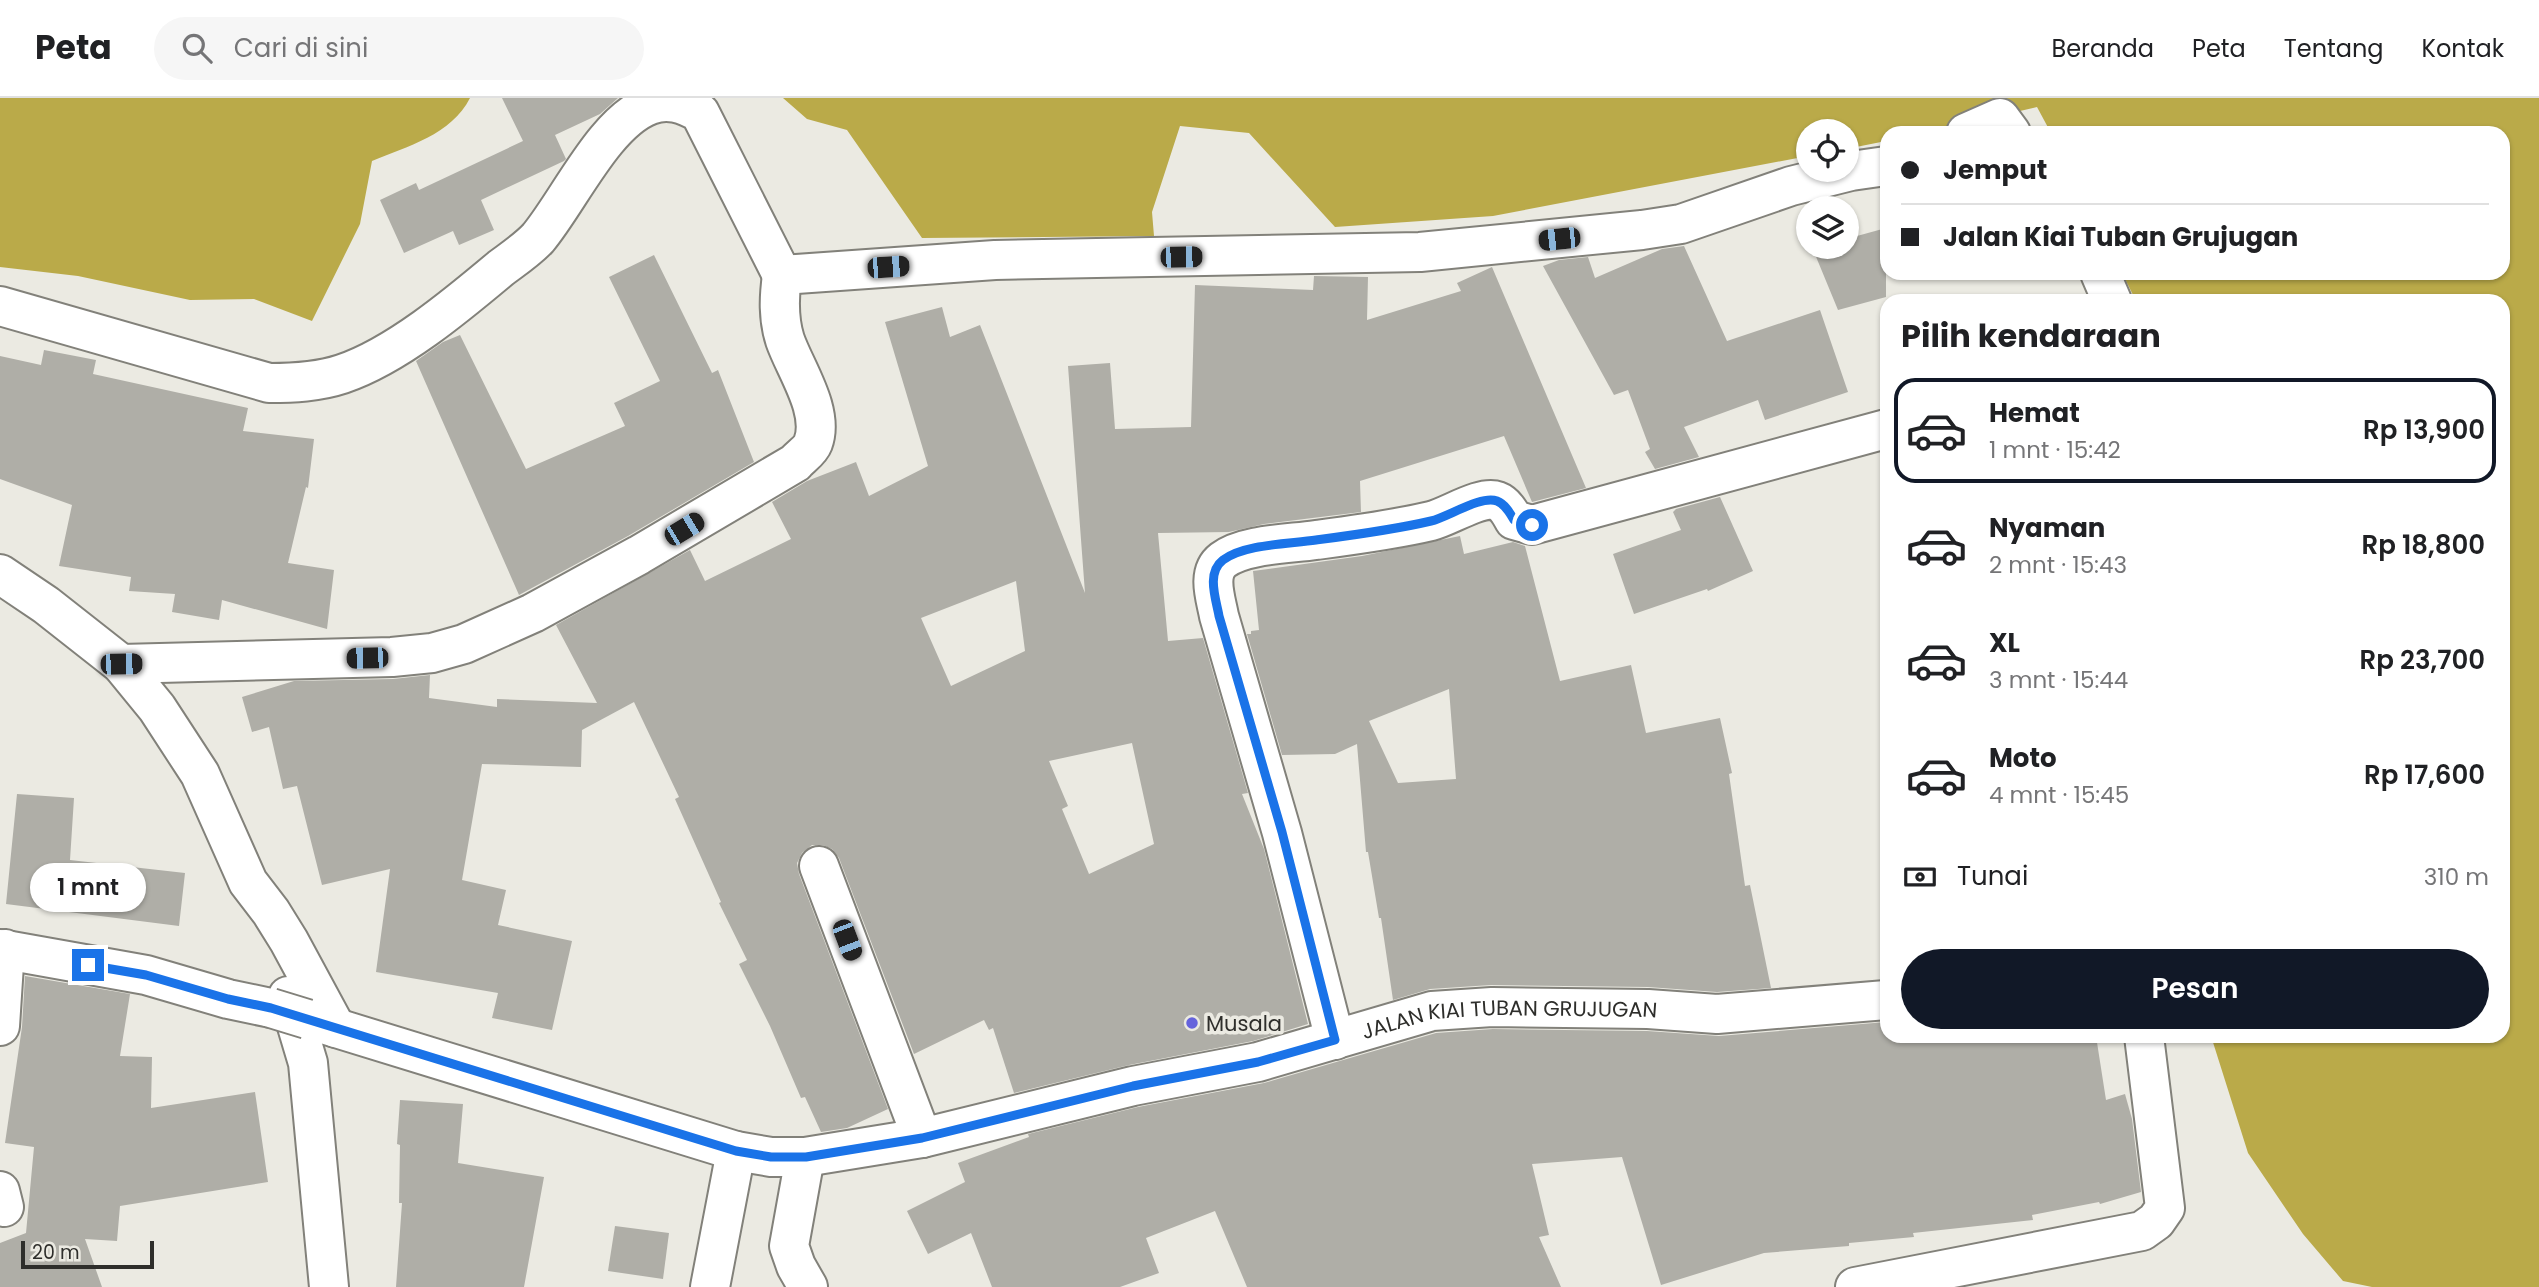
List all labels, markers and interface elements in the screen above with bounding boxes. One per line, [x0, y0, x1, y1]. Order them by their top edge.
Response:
search box [154, 17, 644, 80]
text: Peta [35, 24, 112, 71]
icon: search [178, 29, 216, 67]
text: Cari di sini [234, 30, 368, 66]
text: Beranda [2051, 32, 2154, 65]
text: Peta [2192, 32, 2246, 65]
text: Tentang [2284, 32, 2384, 65]
text: Kontak [2422, 32, 2504, 65]
map controls [1796, 119, 1859, 259]
button: locate [1796, 119, 1859, 182]
text: Jemput [1943, 152, 2047, 188]
button: layers [1796, 196, 1859, 259]
text: Jalan Kiai Tuban Grujugan [1943, 219, 2298, 255]
car [1538, 226, 1581, 252]
car [1160, 246, 1203, 268]
car [867, 255, 910, 279]
text: Pilih kendaraan [1901, 313, 2161, 358]
text: Hemat [1989, 395, 2080, 431]
icon: car [1905, 399, 1968, 462]
text: Rp 13,900 [2363, 412, 2485, 448]
text: 1 mnt · 15:42 [1989, 434, 2121, 466]
car [661, 509, 708, 549]
route start [1516, 509, 1548, 541]
text: Nyaman [1989, 510, 2105, 546]
icon: car [1905, 514, 1968, 577]
text: Rp 18,800 [2361, 527, 2485, 563]
text: 2 mnt · 15:43 [1989, 549, 2127, 581]
text: XL [1989, 625, 2020, 661]
icon: car [1905, 629, 1968, 692]
text: Rp 23,700 [2360, 642, 2485, 678]
car [346, 647, 389, 669]
car [100, 653, 143, 675]
text: 3 mnt · 15:44 [1989, 664, 2128, 696]
text: Moto [1989, 740, 2057, 776]
icon: car [1905, 744, 1968, 807]
text: Rp 17,600 [2364, 757, 2485, 793]
text: 4 mnt · 15:45 [1989, 779, 2129, 811]
icon: cash [1901, 858, 1939, 896]
text: Tunai [1957, 858, 2028, 894]
text: 310 m [2424, 861, 2489, 893]
callout: 1 mnt [30, 864, 146, 912]
text: 1 mnt [57, 871, 119, 903]
car [830, 917, 865, 963]
route end [72, 949, 104, 981]
button: Pesan [1901, 949, 2489, 1029]
street label: JALAN KIAI TUBAN GRUJUGAN [1358, 992, 1658, 1045]
place label: Musala [1206, 1009, 1282, 1038]
marker: Musala [1184, 1015, 1200, 1031]
scale bar [21, 1238, 154, 1270]
text: 20 m [32, 1239, 80, 1266]

